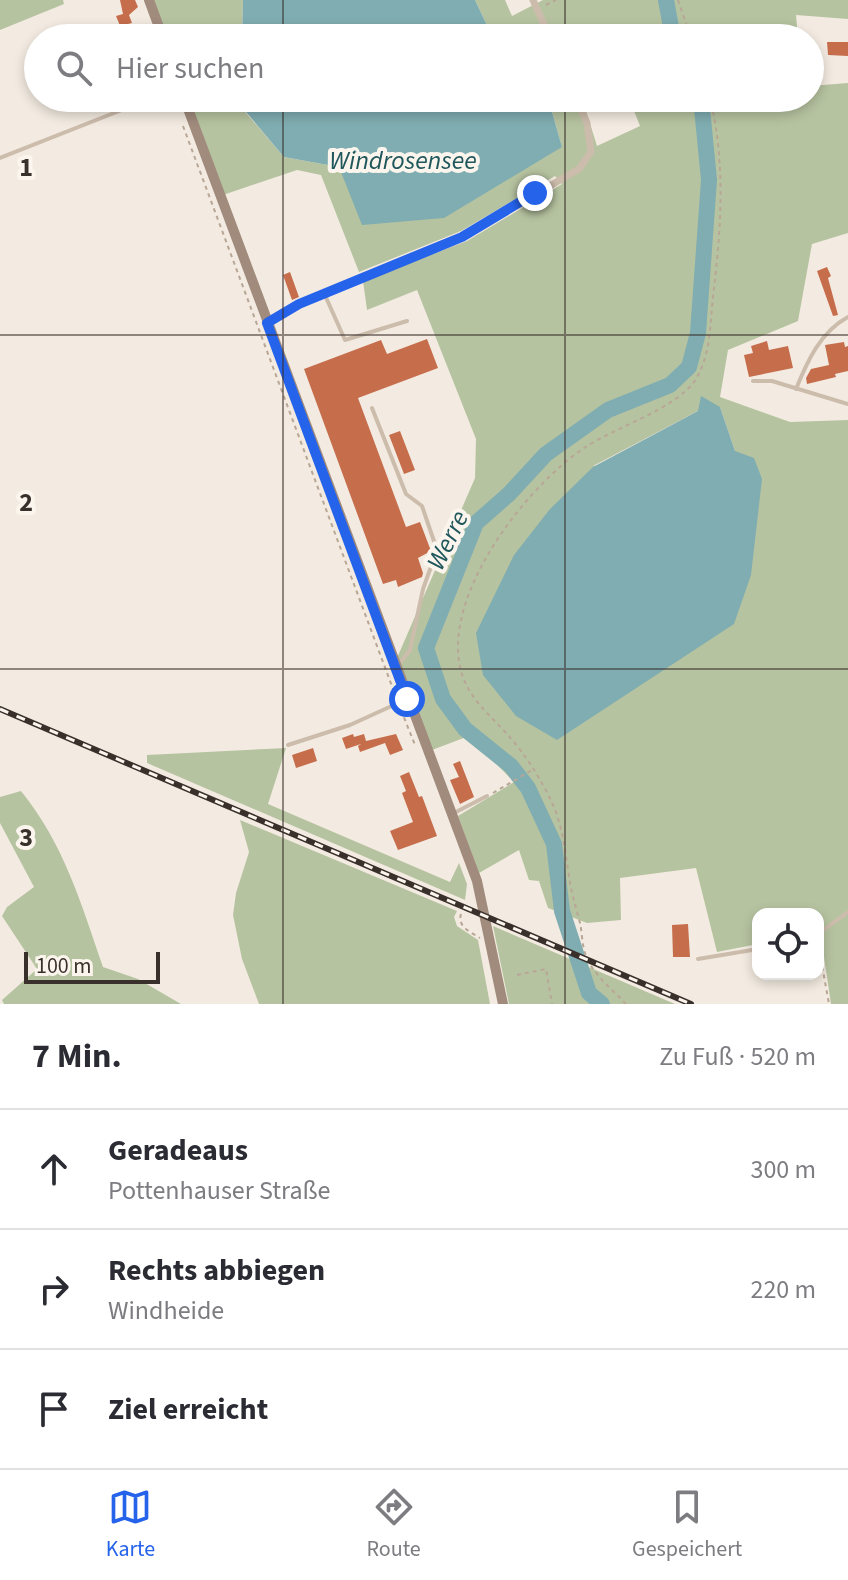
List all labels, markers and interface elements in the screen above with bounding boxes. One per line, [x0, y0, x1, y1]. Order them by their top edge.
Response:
search box [24, 24, 824, 112]
icon: search [52, 46, 96, 90]
text: Hier suchen [116, 47, 264, 90]
water label: Windrosensee [329, 142, 477, 179]
text: 1 [19, 149, 33, 186]
route end [517, 175, 553, 211]
text: 2 [19, 484, 33, 521]
water label: Werre [417, 504, 478, 576]
route start [389, 681, 425, 717]
text: 3 [19, 819, 33, 856]
map controls [752, 908, 824, 980]
button: locate [752, 908, 824, 980]
scale bar [24, 948, 160, 984]
text: 100 m [36, 950, 91, 982]
text: 7 Min. [32, 1032, 122, 1081]
text: Zu Fuß · 520 m [659, 1038, 816, 1075]
text: Geradeaus [108, 1129, 248, 1172]
icon: ahead [32, 1147, 76, 1191]
text: 300 m [750, 1151, 816, 1188]
text: Pottenhauser Straße [108, 1172, 330, 1209]
text: Rechts abbiegen [108, 1249, 325, 1292]
icon: right [32, 1267, 76, 1311]
text: 220 m [750, 1271, 816, 1308]
text: Windheide [108, 1292, 224, 1329]
icon: arrive [32, 1387, 76, 1431]
text: Ziel erreicht [108, 1388, 268, 1431]
tab: Karte [106, 1485, 155, 1565]
tab: Route [367, 1485, 421, 1565]
tab: Gespeichert [632, 1485, 742, 1565]

